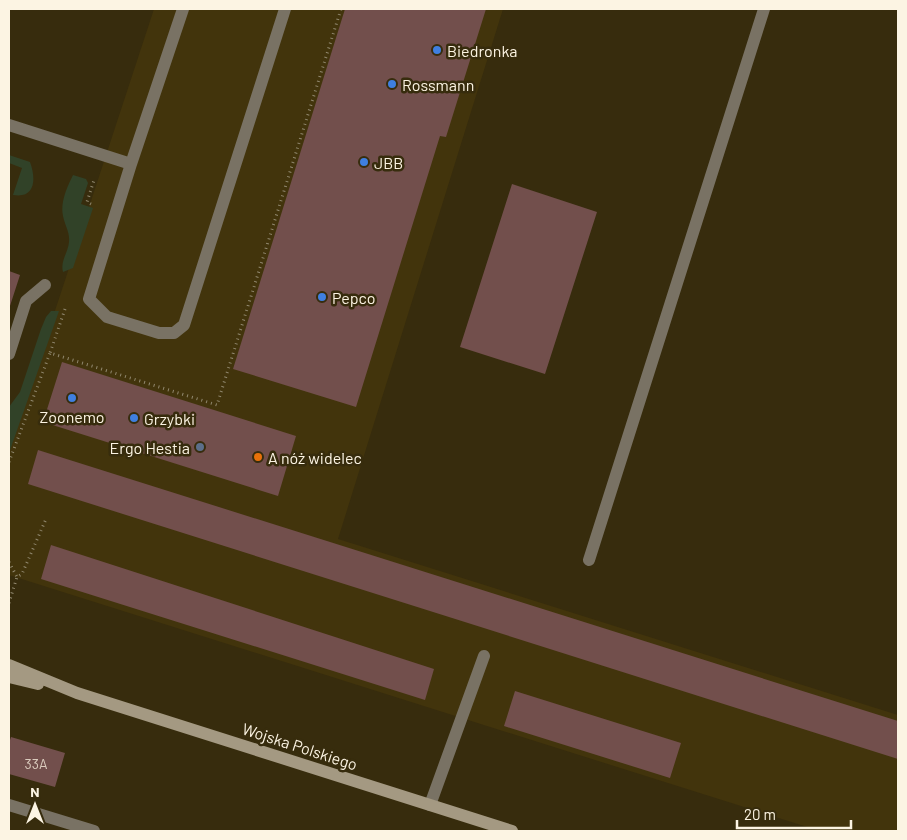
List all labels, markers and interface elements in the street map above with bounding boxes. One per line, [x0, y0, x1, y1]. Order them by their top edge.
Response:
place label: Biedronka [447, 41, 518, 60]
marker: Biedronka [431, 44, 443, 56]
place label: Rossmann [402, 75, 474, 94]
marker: Rossmann [386, 78, 398, 90]
place label: JBB [374, 153, 403, 172]
marker: JBB [358, 156, 370, 168]
place label: Pepco [332, 288, 375, 307]
marker: Pepco [316, 291, 328, 303]
marker: Zoonemo [66, 392, 78, 404]
place label: Zoonemo [39, 407, 105, 426]
place label: Grzybki [144, 409, 195, 428]
marker: Grzybki [128, 412, 140, 424]
place label: Ergo Hestia [110, 438, 190, 457]
marker: Ergo Hestia [194, 441, 206, 453]
place label: A nóż widelec [268, 448, 362, 467]
marker: A nóż widelec [252, 451, 264, 463]
street label: Wojska Polskiego [240, 718, 360, 774]
house number: 33A [25, 755, 48, 772]
north arrow [10, 780, 60, 830]
text: N [30, 783, 40, 800]
scale bar [737, 798, 851, 830]
text: 20 m [744, 805, 776, 823]

